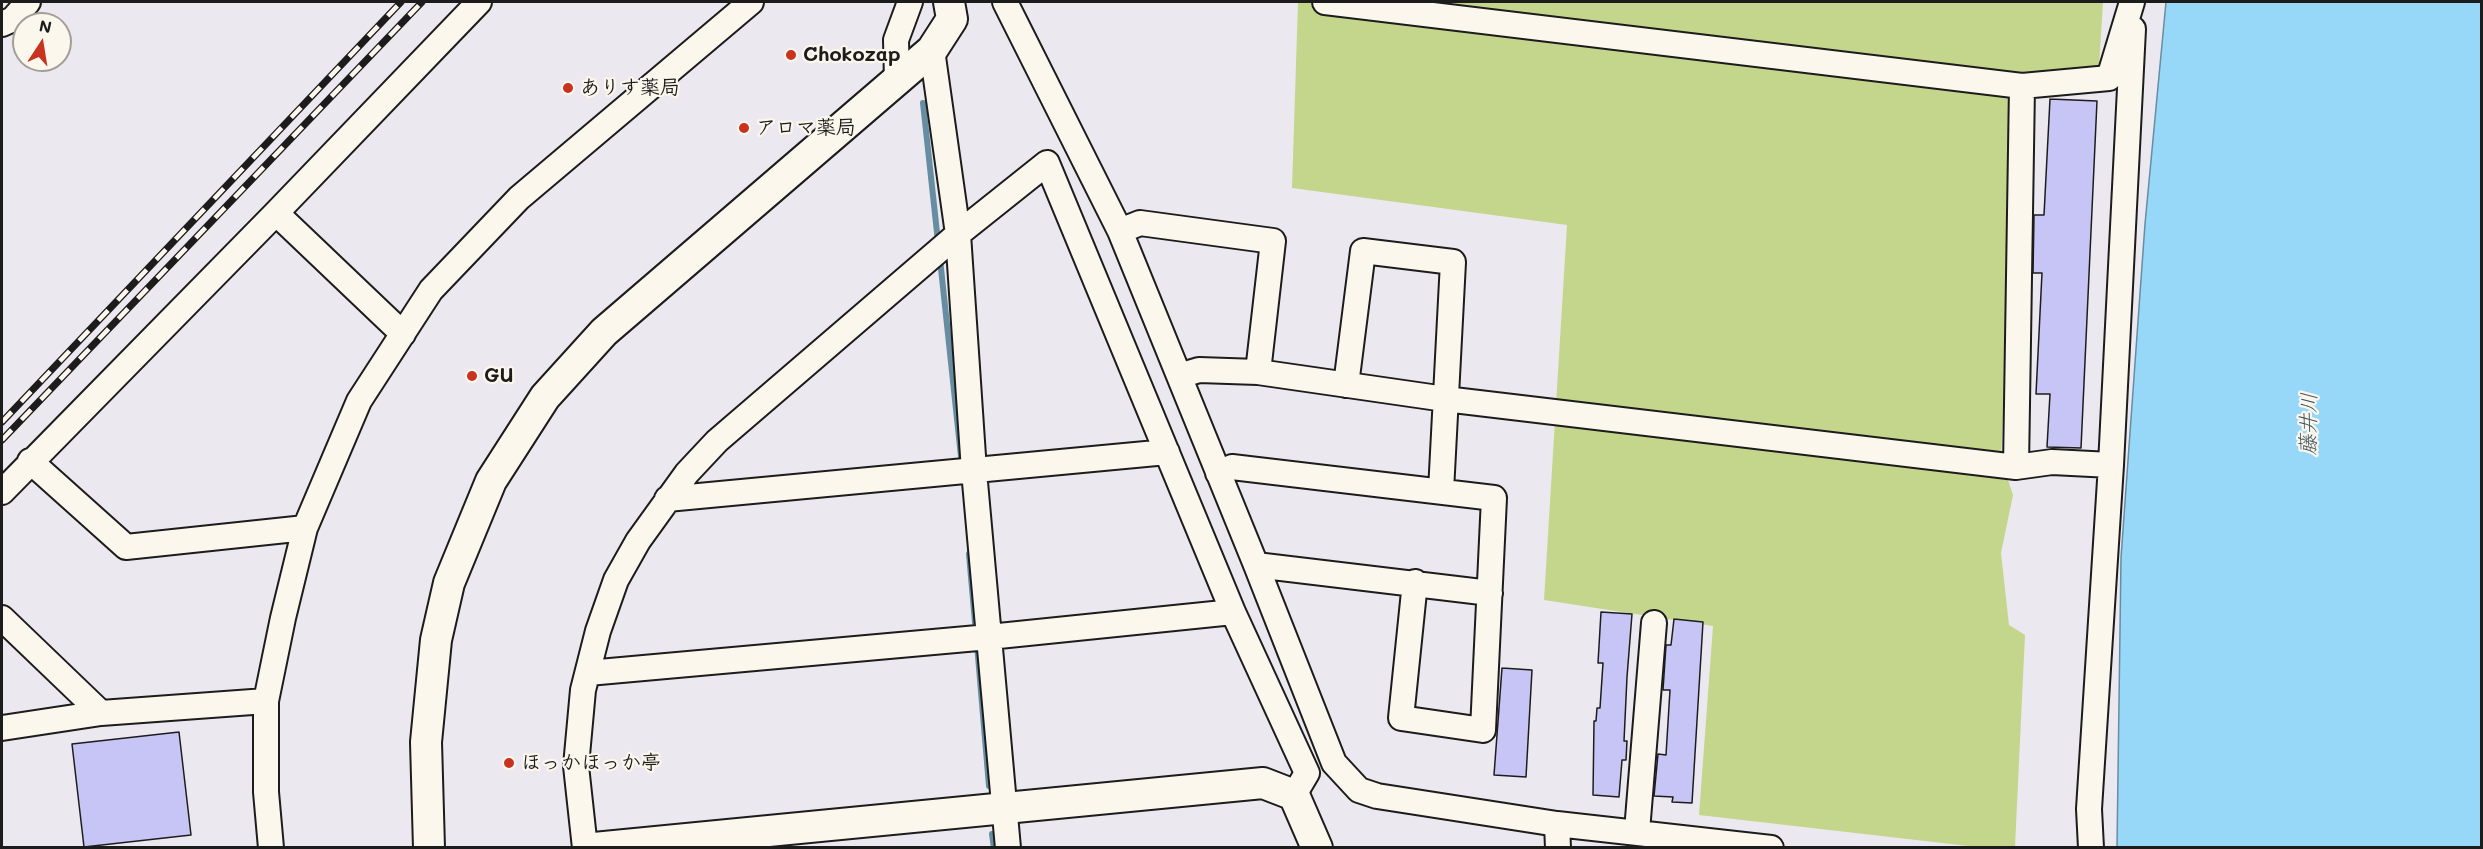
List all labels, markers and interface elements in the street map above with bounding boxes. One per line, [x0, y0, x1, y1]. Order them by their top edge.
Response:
north arrow [12, 12, 72, 72]
text: N [37, 14, 54, 37]
place label: Chokozap [803, 43, 901, 67]
marker: Chokozap [784, 48, 798, 62]
place label: ありす薬局 [580, 76, 680, 100]
marker: ありす薬局 [561, 81, 575, 95]
place label: アロマ薬局 [756, 116, 856, 140]
marker: アロマ薬局 [737, 121, 751, 135]
place label: GU [484, 364, 513, 388]
marker: GU [465, 369, 479, 383]
water label: 藤井川 [2296, 392, 2322, 456]
place label: ほっかほっか亭 [521, 751, 661, 775]
marker: ほっかほっか亭 [502, 756, 516, 770]

